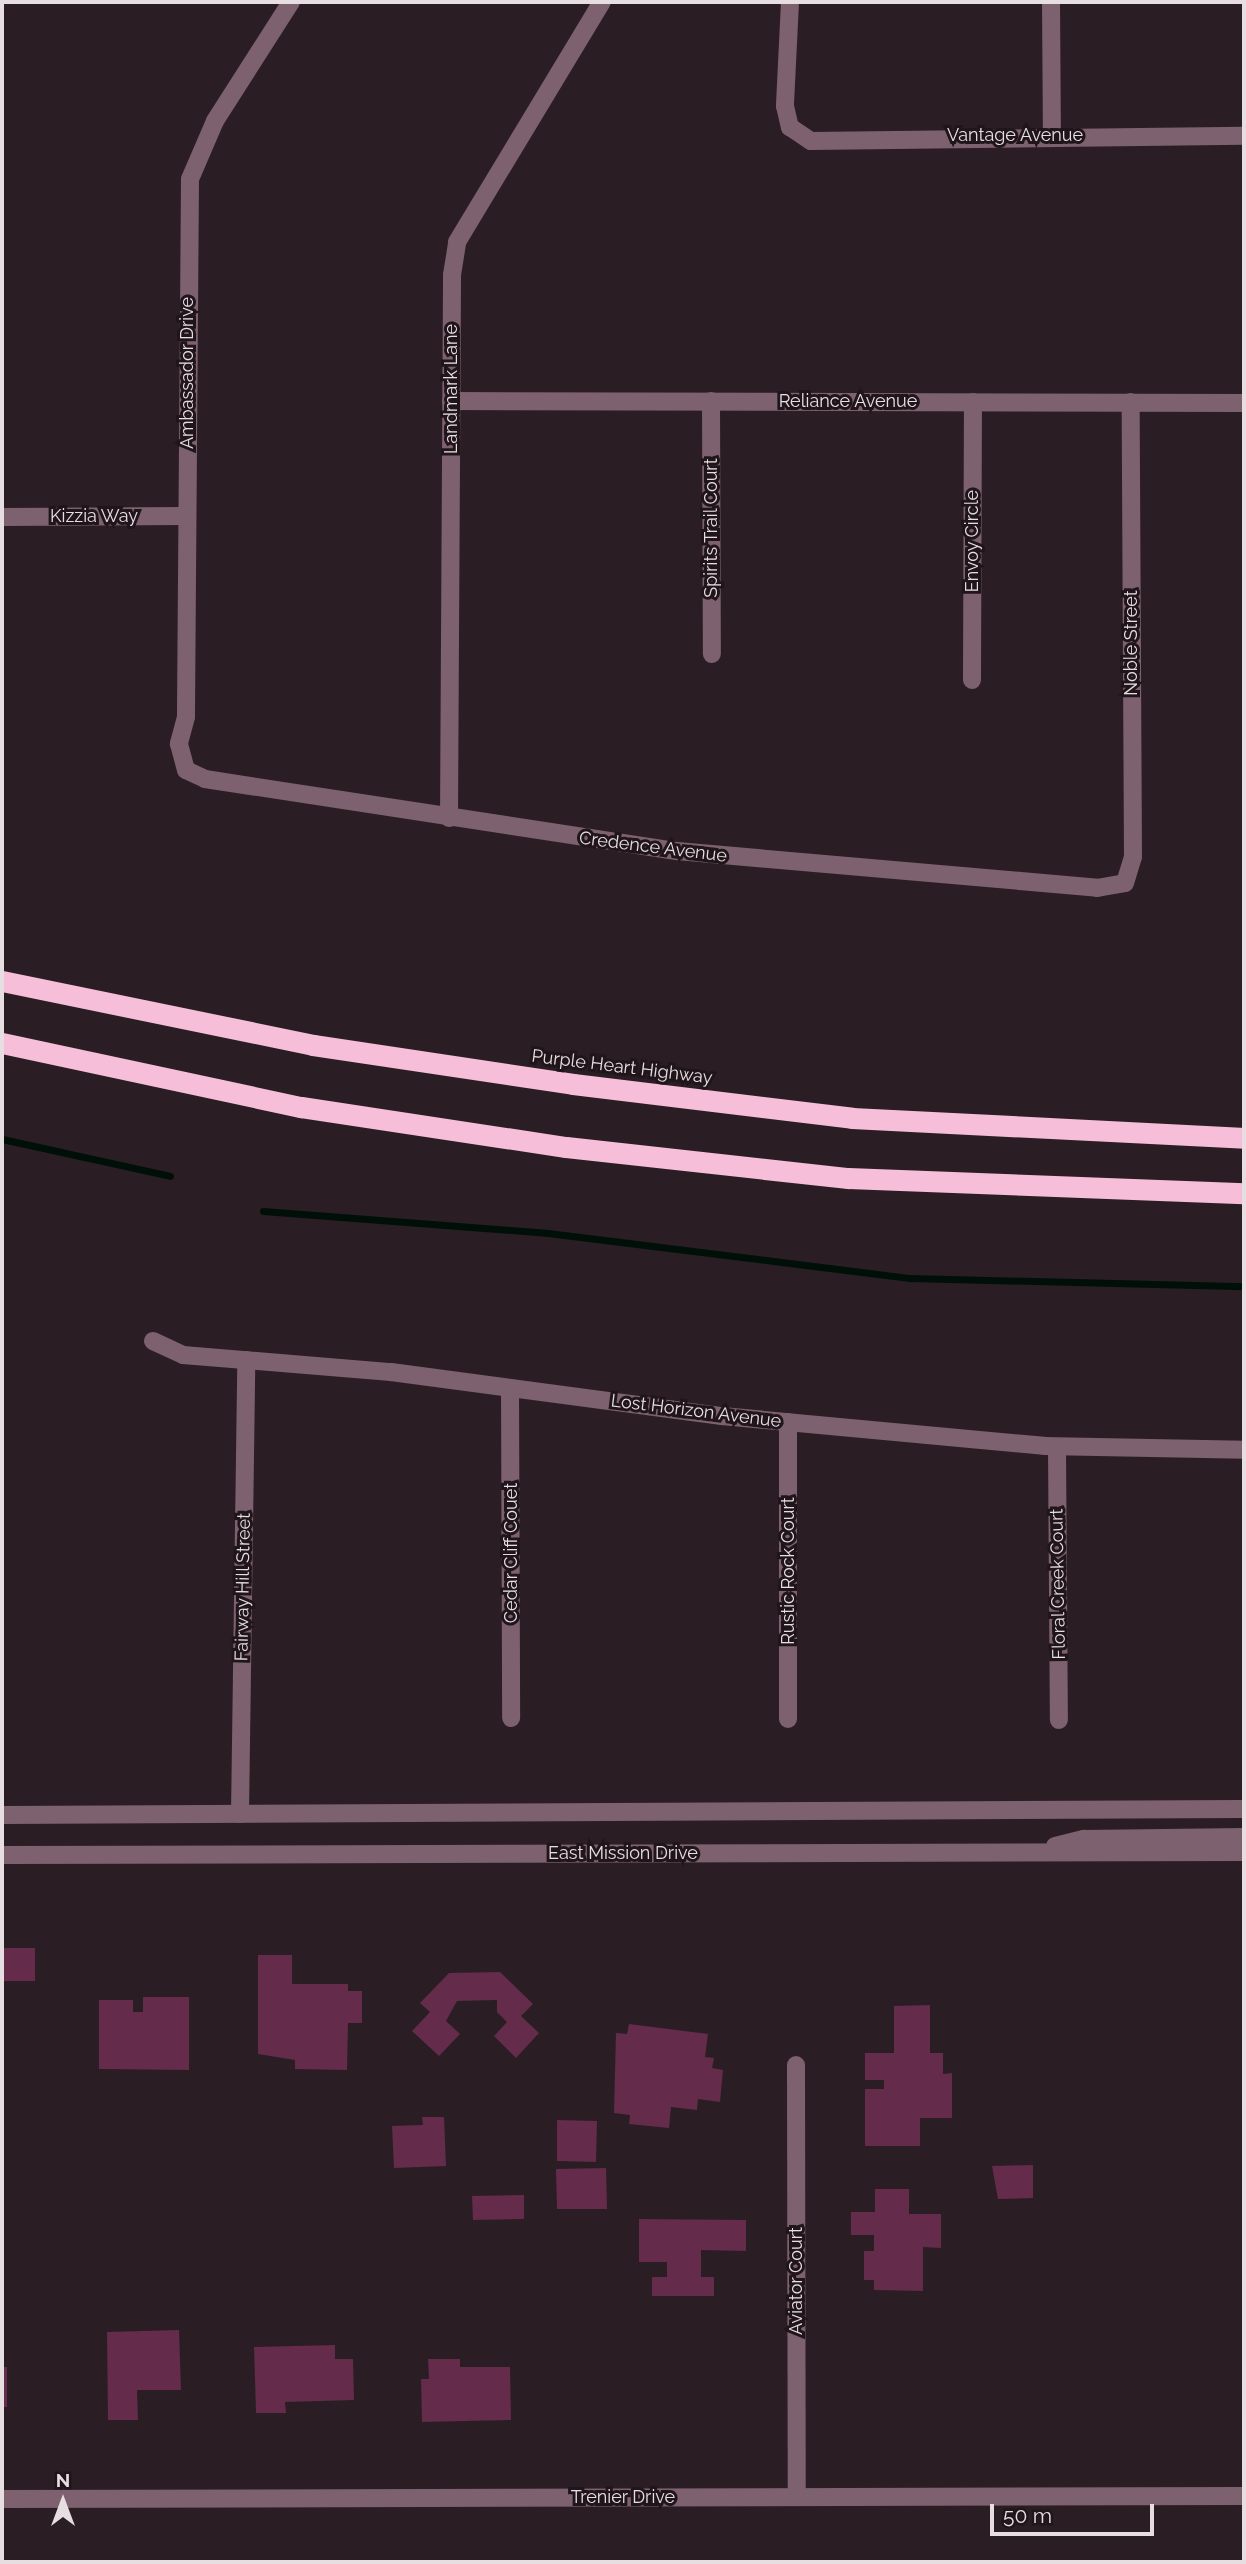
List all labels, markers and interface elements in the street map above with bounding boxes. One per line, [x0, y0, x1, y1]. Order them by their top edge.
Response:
street label: Vantage Avenue [947, 124, 1083, 146]
street label: Ambassador Drive [176, 297, 198, 449]
street label: Landmark Lane [440, 324, 462, 454]
street label: Reliance Avenue [778, 390, 918, 412]
street label: Spirits Trail Court [700, 458, 722, 598]
street label: Envoy Circle [961, 490, 983, 592]
street label: Kizzia Way [50, 505, 138, 527]
street label: Noble Street [1120, 590, 1142, 696]
street label: Credence Avenue [578, 827, 728, 867]
street label: Purple Heart Highway [530, 1045, 714, 1089]
street label: Lost Horizon Avenue [609, 1390, 783, 1432]
street label: Cedar Cliff Couet [500, 1482, 522, 1624]
street label: Rustic Rock Court [777, 1497, 799, 1645]
street label: Floral Creek Court [1046, 1508, 1070, 1660]
street label: Fairway Hill Street [231, 1512, 255, 1662]
street label: East Mission Drive [548, 1842, 698, 1864]
street label: Aviator Court [785, 2227, 807, 2335]
north arrow [28, 2466, 98, 2536]
text: N [56, 2469, 70, 2491]
street label: Trenier Drive [571, 2486, 675, 2508]
scale bar [994, 2490, 1158, 2534]
text: 50 m [1003, 2503, 1052, 2528]

